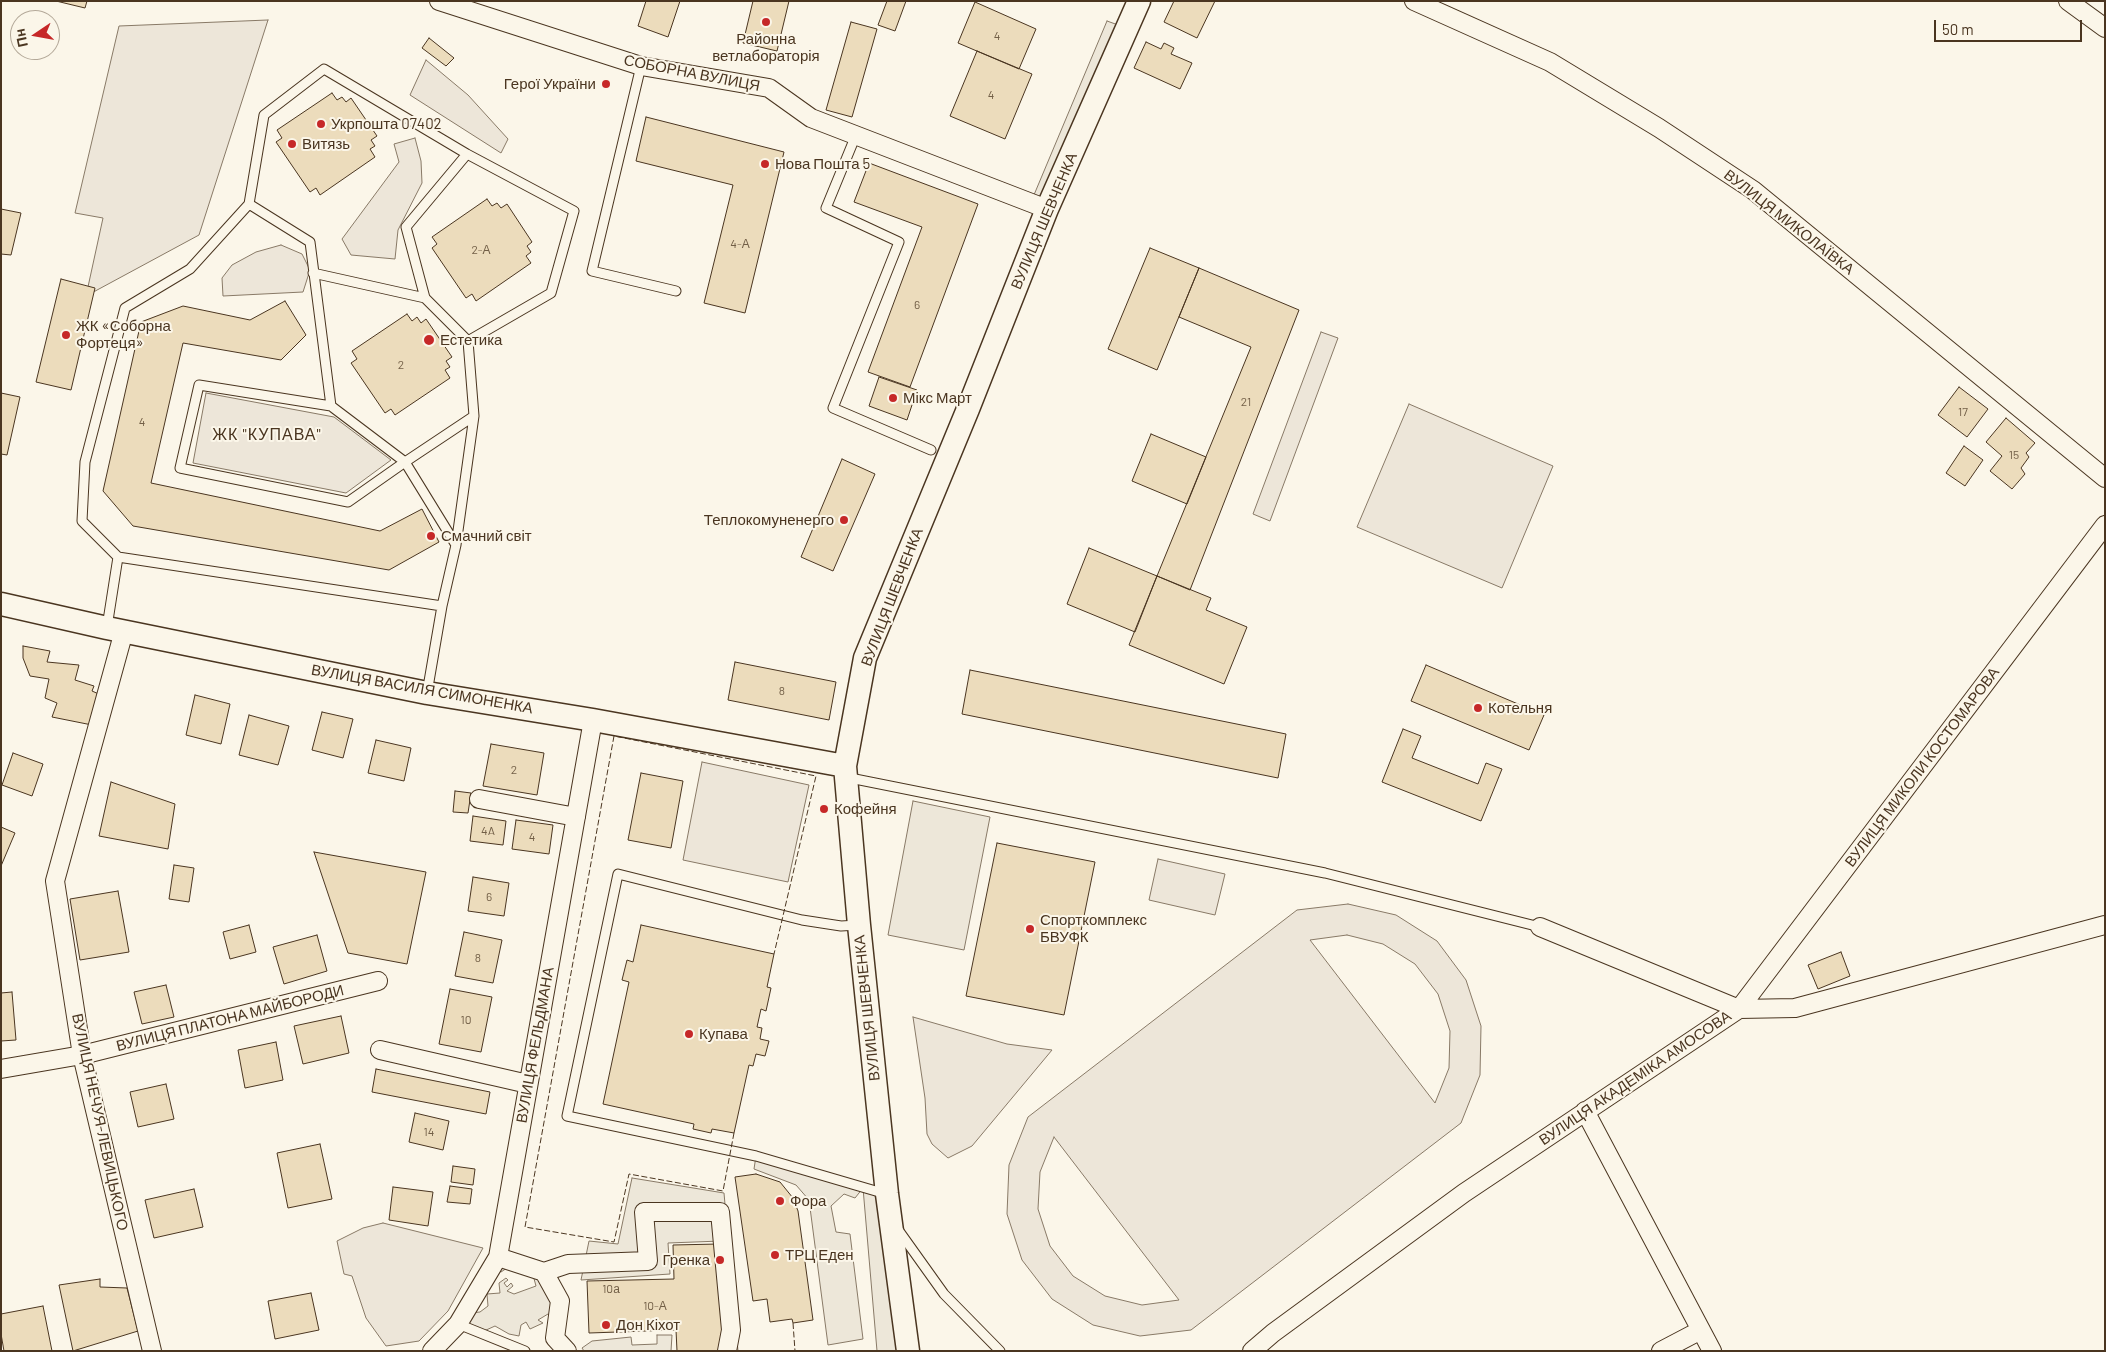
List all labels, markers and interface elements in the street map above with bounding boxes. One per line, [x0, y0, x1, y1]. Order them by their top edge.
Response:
north arrow [10, 10, 60, 60]
scale bar [1936, 10, 2084, 42]
marker: Районна ветлабораторія [760, 16, 772, 28]
text: 50 m [1942, 20, 1974, 38]
text: Пн [11, 27, 31, 49]
house number: 4 [994, 29, 1000, 43]
place label: Районна ветлабораторія [712, 30, 820, 65]
street label: СОБОРНА ВУЛИЦЯ [622, 51, 762, 95]
place label: Герої України [504, 75, 596, 93]
marker: Герої України [600, 78, 612, 90]
house number: 4 [988, 88, 994, 102]
place label: Укрпошта 07402 [331, 115, 442, 133]
marker: Укрпошта 07402 [315, 118, 327, 130]
place label: Витязь [302, 135, 350, 153]
marker: Витязь [286, 138, 298, 150]
street label: ВУЛИЦЯ ШЕВЧЕНКА [1007, 150, 1081, 292]
place label: Нова Пошта 5 [775, 155, 870, 173]
marker: Нова Пошта 5 [759, 158, 771, 170]
street label: ВУЛИЦЯ МИКОЛАЇВКА [1720, 166, 1858, 278]
house number: 4-А [730, 237, 750, 251]
house number: 2-А [471, 243, 491, 257]
house number: 6 [914, 298, 920, 312]
place label: ЖК «Соборна Фортеця» [76, 317, 171, 352]
marker: ЖК «Соборна Фортеця» [60, 329, 72, 341]
place label: Естетика [440, 331, 502, 349]
marker: Естетика [422, 333, 436, 347]
house number: 2 [398, 358, 404, 372]
place label: Мікс Март [903, 389, 972, 407]
marker: Мікс Март [887, 392, 899, 404]
house number: 21 [1241, 395, 1251, 409]
house number: 17 [1958, 405, 1968, 419]
house number: 4 [139, 415, 145, 429]
district label: ЖК "КУПАВА" [211, 425, 323, 445]
house number: 15 [2009, 448, 2019, 462]
place label: Теплокомуненерго [704, 511, 834, 529]
marker: Теплокомуненерго [838, 514, 850, 526]
street label: ВУЛИЦЯ ШЕВЧЕНКА [857, 525, 927, 669]
place label: Смачний світ [441, 527, 532, 545]
marker: Смачний світ [425, 530, 437, 542]
street label: ВУЛИЦЯ ВАСИЛЯ СИМОНЕНКА [310, 661, 534, 717]
street label: ВУЛИЦЯ МИКОЛИ КОСТОМАРОВА [1841, 664, 2003, 870]
house number: 8 [779, 684, 785, 698]
place label: Котельня [1488, 699, 1552, 717]
marker: Котельня [1472, 702, 1484, 714]
house number: 2 [511, 763, 517, 777]
place label: Кофейня [834, 800, 897, 818]
marker: Кофейня [818, 803, 830, 815]
house number: 4A [481, 824, 495, 838]
house number: 4 [529, 830, 535, 844]
house number: 6 [486, 890, 492, 904]
place label: Спорткомплекс БВУФК [1040, 911, 1147, 946]
marker: Спорткомплекс БВУФК [1024, 923, 1036, 935]
street label: ВУЛИЦЯ ШЕВЧЕНКА [850, 934, 884, 1082]
house number: 8 [475, 951, 481, 965]
street label: ВУЛИЦЯ ФЕЛЬДМАНА [512, 965, 558, 1125]
street label: ВУЛИЦЯ ПЛАТОНА МАЙБОРОДИ [114, 981, 346, 1055]
street label: ВУЛИЦЯ АКАДЕМІКА АМОСОВА [1536, 1007, 1734, 1149]
street label: ВУЛИЦЯ НЕЧУЯ-ЛЕВИЦЬКОГО [68, 1012, 132, 1232]
house number: 10 [461, 1013, 471, 1027]
place label: Купава [699, 1025, 748, 1043]
marker: Купава [683, 1028, 695, 1040]
house number: 14 [424, 1125, 434, 1139]
place label: Фора [790, 1192, 826, 1210]
marker: Фора [774, 1195, 786, 1207]
place label: ТРЦ Еден [785, 1246, 854, 1264]
marker: ТРЦ Еден [769, 1249, 781, 1261]
place label: Гренка [663, 1251, 710, 1269]
marker: Гренка [714, 1254, 726, 1266]
house number: 10а [602, 1282, 620, 1296]
house number: 10-А [643, 1299, 667, 1313]
place label: Дон Кіхот [616, 1316, 680, 1334]
marker: Дон Кіхот [600, 1319, 612, 1331]

